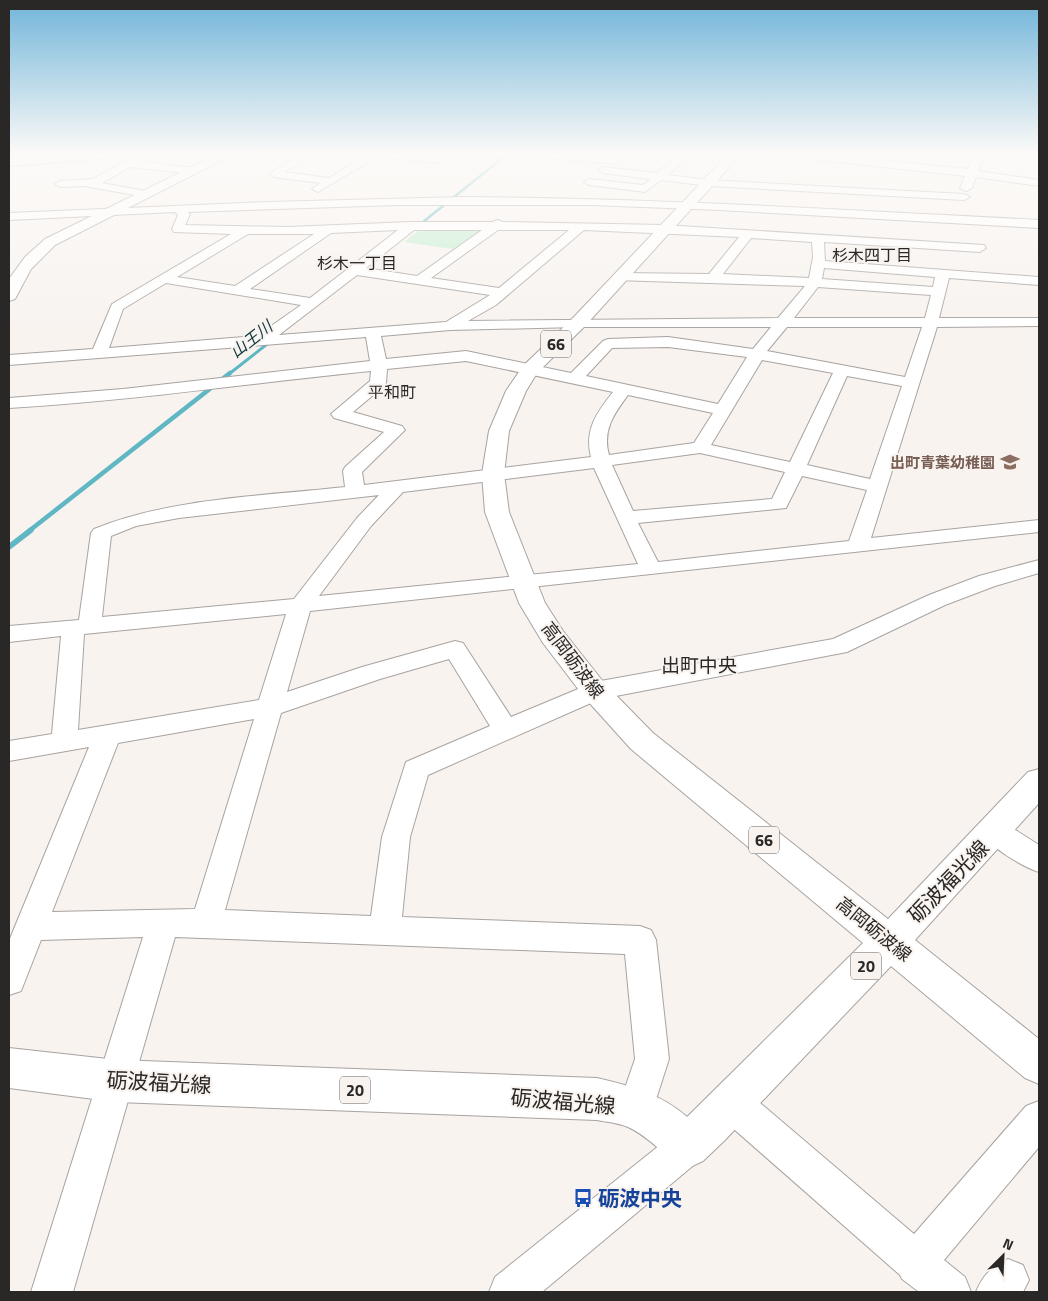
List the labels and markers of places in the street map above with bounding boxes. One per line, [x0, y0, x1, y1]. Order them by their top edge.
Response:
place label: 出町青葉幼稚園 [890, 451, 995, 474]
school or university icon: 出町青葉幼稚園 [999, 451, 1021, 473]
place label: 砺波中央 [598, 1182, 682, 1214]
bus stop icon: 砺波中央 [572, 1187, 594, 1209]

